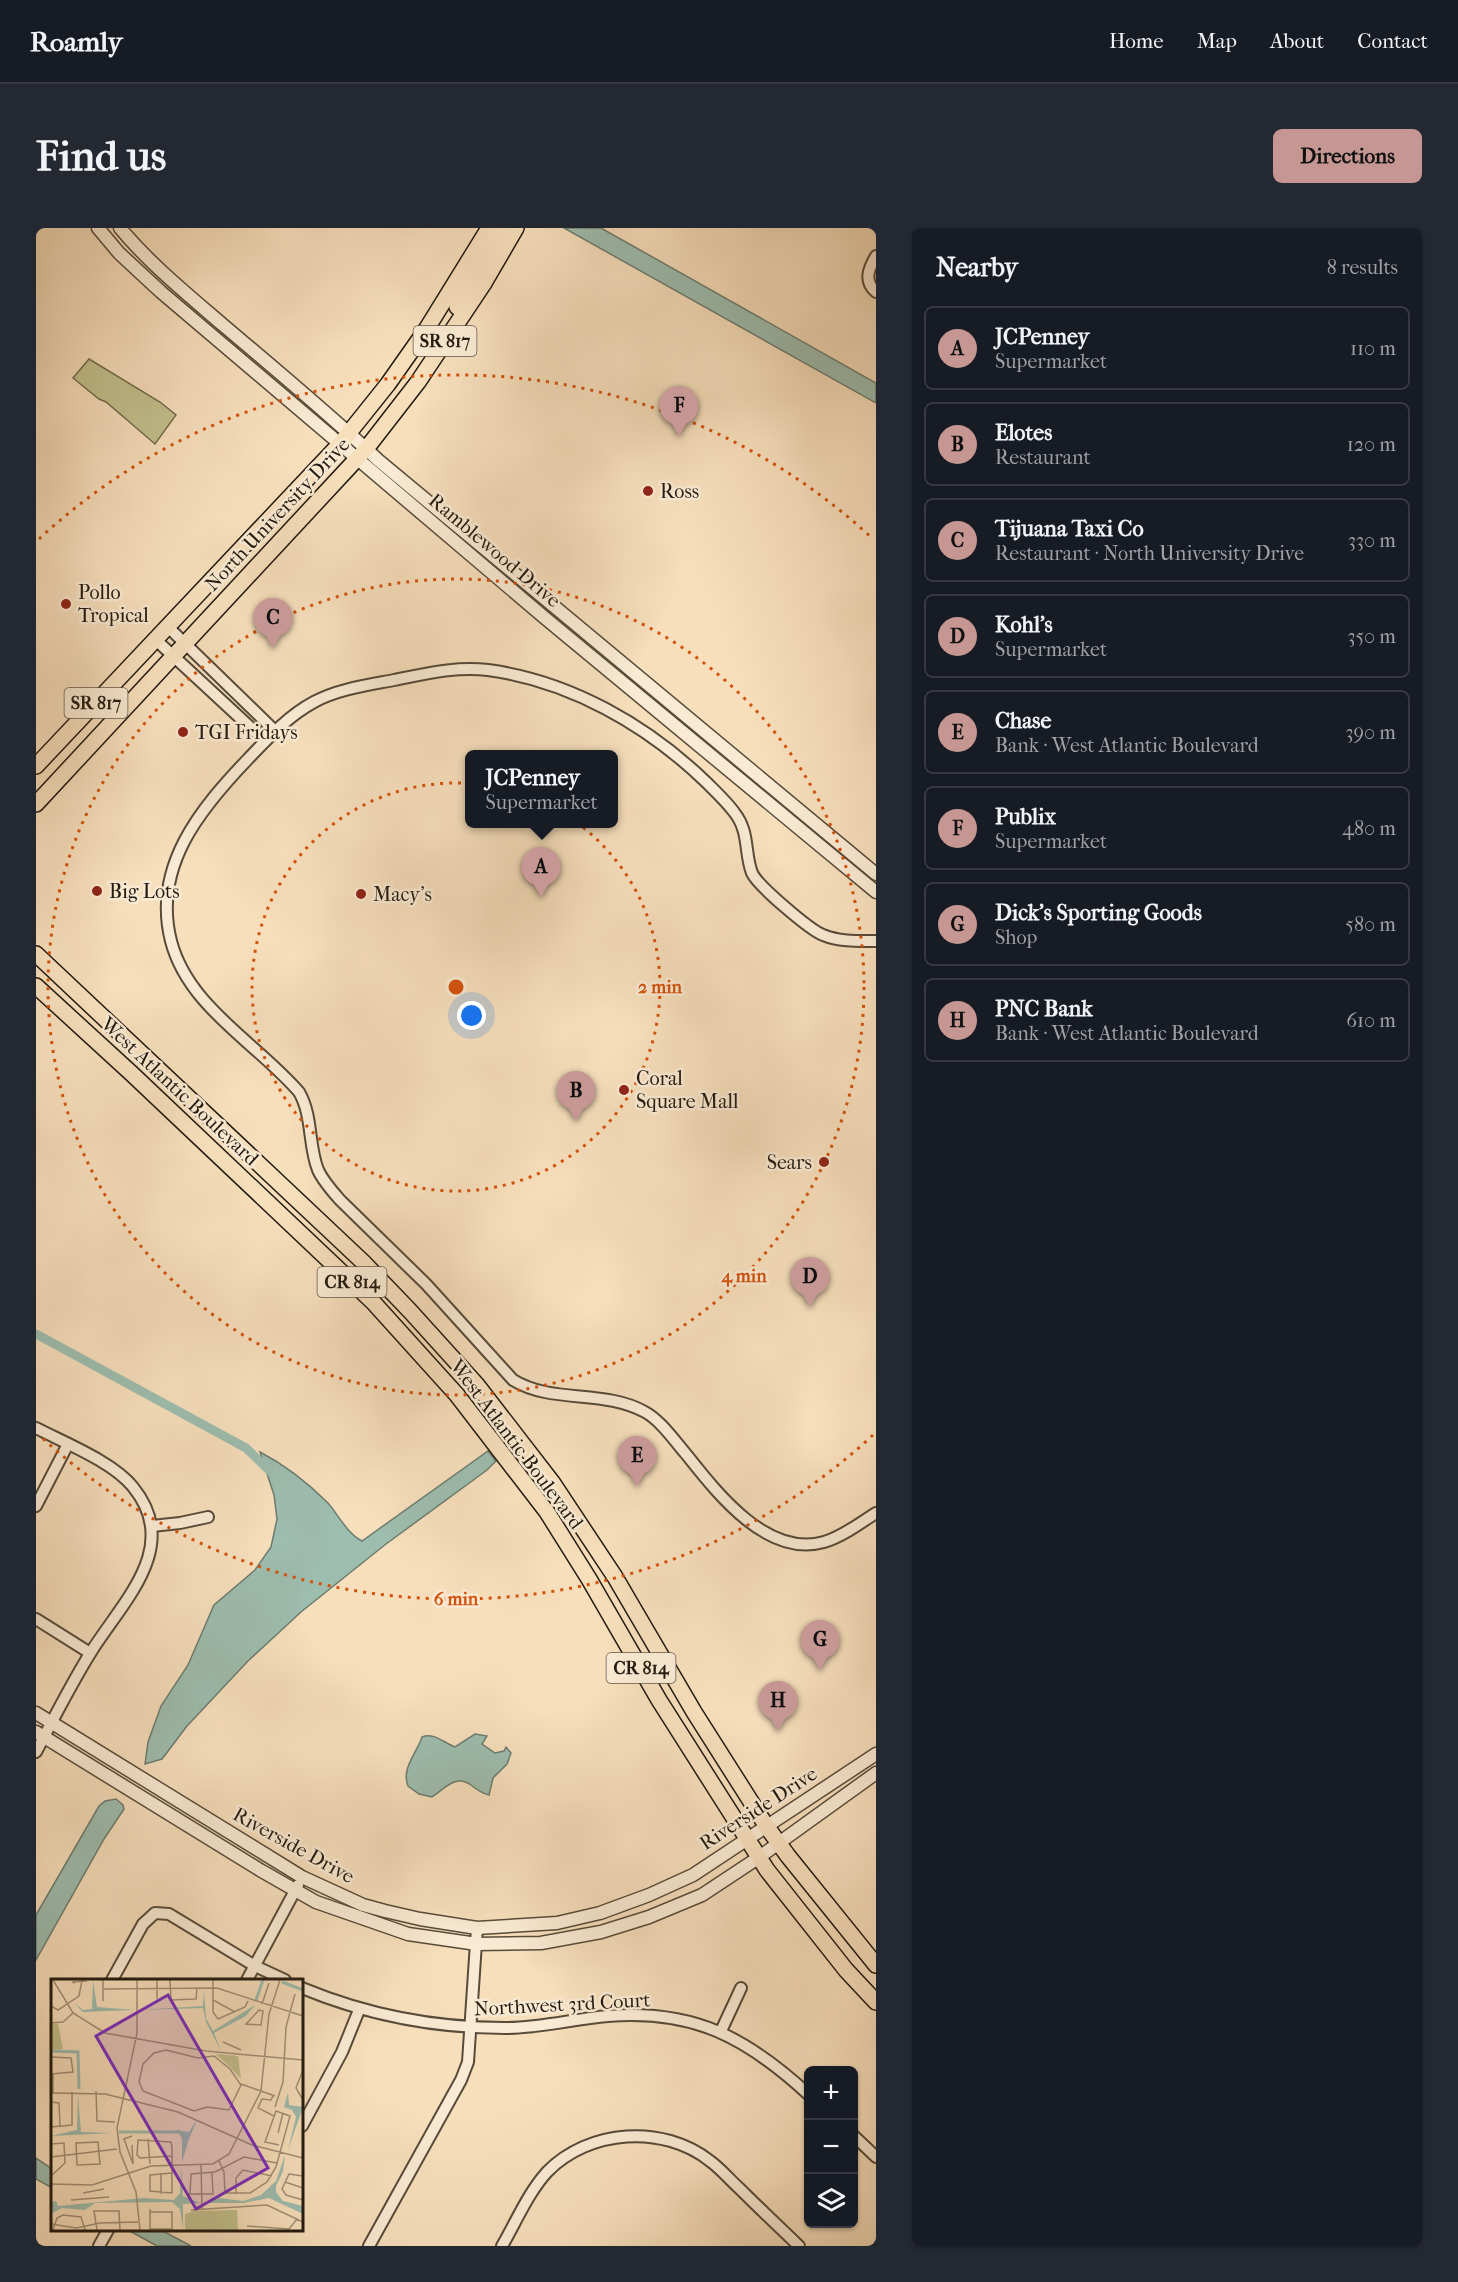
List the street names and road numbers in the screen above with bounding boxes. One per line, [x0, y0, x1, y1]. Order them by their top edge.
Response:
road number: SR 817 [414, 326, 476, 356]
street label: North University Drive [200, 433, 354, 596]
street label: Ramblewood Drive [424, 489, 565, 612]
road number: SR 817 [64, 688, 128, 718]
street label: West Atlantic Boulevard [95, 1012, 264, 1171]
road number: CR 814 [318, 1267, 386, 1297]
street label: West Atlantic Boulevard [445, 1354, 589, 1535]
road number: CR 814 [606, 1653, 676, 1683]
street label: Riverside Drive [695, 1762, 821, 1855]
street label: Riverside Drive [229, 1803, 359, 1888]
street label: Northwest 3rd Court [473, 1988, 651, 2021]

